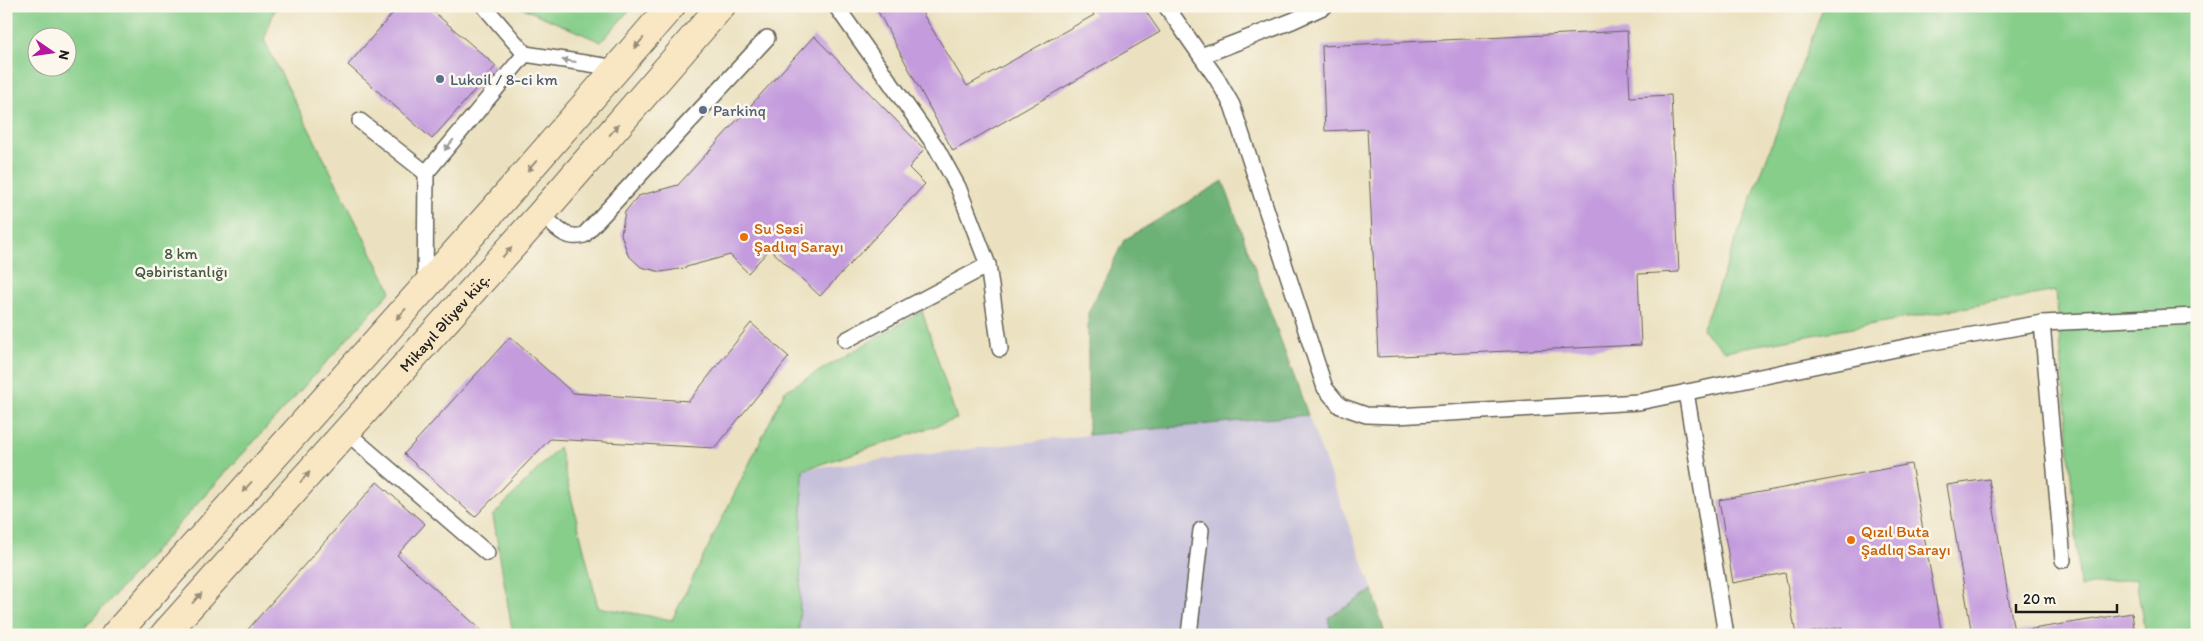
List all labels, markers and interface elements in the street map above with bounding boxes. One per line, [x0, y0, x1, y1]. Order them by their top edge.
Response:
north arrow [28, 28, 78, 78]
one-way arrow [634, 37, 645, 49]
text: N [55, 48, 74, 61]
one-way arrow [561, 57, 577, 65]
place label: Lukoil / 8-ci km [450, 70, 558, 89]
marker: Lukoil / 8-ci km [434, 73, 446, 85]
place label: Parkinq [713, 101, 766, 120]
marker: Parkinq [697, 104, 709, 116]
one-way arrow [608, 124, 620, 136]
one-way arrow [444, 138, 455, 151]
one-way arrow [526, 159, 538, 171]
place label: Su Səsi Şadlıq Sarayı [754, 219, 844, 256]
marker: Su Səsi Şadlıq Sarayı [738, 231, 750, 243]
park label: 8 km Qəbiristanlığı [134, 244, 228, 281]
one-way arrow [501, 247, 513, 259]
street label: Mikayıl Əliyev küç. [395, 269, 494, 376]
one-way arrow [396, 307, 407, 320]
one-way arrow [299, 470, 310, 483]
one-way arrow [241, 481, 252, 494]
place label: Qızıl Buta Şadlıq Sarayı [1861, 522, 1951, 559]
marker: Qızıl Buta Şadlıq Sarayı [1845, 534, 1857, 546]
scale bar [2016, 581, 2117, 613]
text: 20 m [2023, 590, 2057, 608]
one-way arrow [191, 592, 202, 605]

